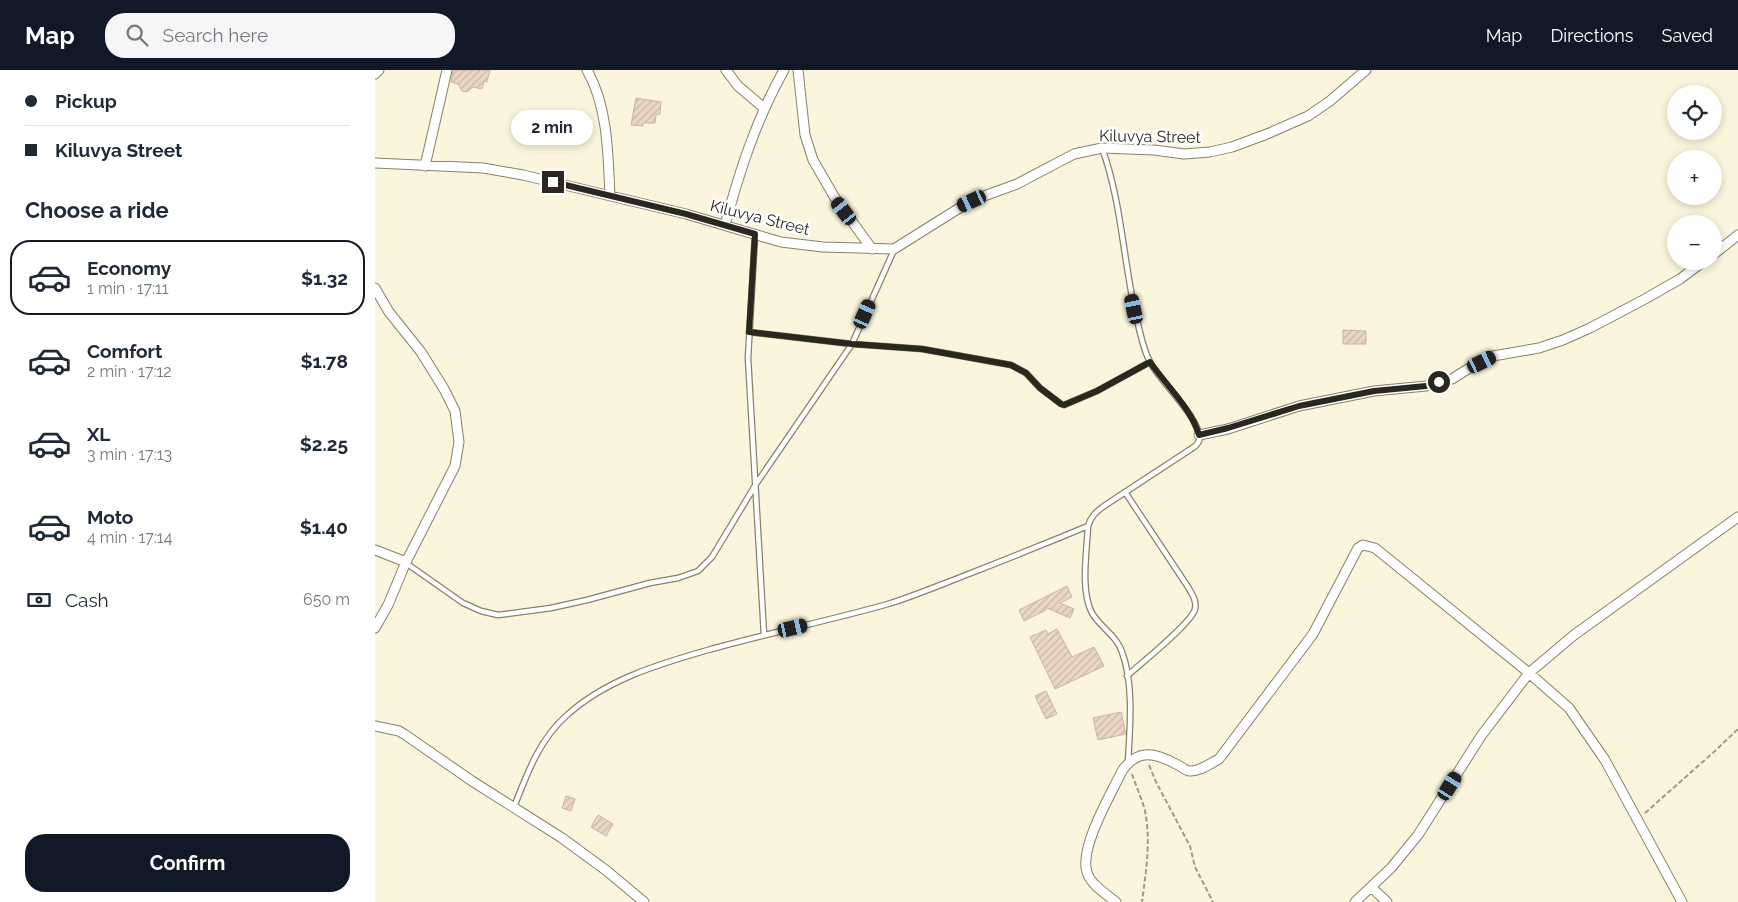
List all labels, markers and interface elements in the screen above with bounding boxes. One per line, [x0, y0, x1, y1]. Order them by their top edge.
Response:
search box [105, 13, 455, 58]
text: Map [25, 21, 75, 50]
icon: search [123, 21, 151, 49]
text: Search here [163, 24, 268, 46]
text: Map [1486, 25, 1522, 46]
text: Directions [1550, 25, 1634, 46]
text: Saved [1662, 25, 1713, 46]
map controls [1667, 85, 1722, 270]
button: locate [1667, 85, 1722, 140]
text: Pickup [55, 90, 117, 112]
callout: 2 min [512, 109, 594, 144]
text: 2 min [531, 118, 573, 137]
street label: Kiluvya Street [1099, 126, 1202, 147]
text: Kiluvya Street [55, 139, 182, 161]
button: + [1667, 150, 1722, 205]
route end [542, 171, 564, 193]
car [955, 188, 988, 214]
car [828, 195, 859, 227]
street label: Kiluvya Street [708, 196, 812, 239]
text: Choose a ride [25, 197, 169, 223]
button: − [1667, 215, 1722, 270]
icon: car [27, 255, 72, 300]
text: Economy [87, 257, 171, 279]
text: $1.32 [301, 267, 348, 289]
text: 1 min · 17:11 [87, 279, 169, 298]
car [1123, 293, 1144, 325]
car [852, 297, 877, 331]
icon: car [27, 338, 72, 383]
text: Comfort [87, 340, 162, 362]
car [1465, 349, 1498, 375]
text: $1.78 [301, 350, 348, 372]
text: 2 min · 17:12 [87, 362, 172, 381]
route start [1428, 371, 1450, 393]
icon: car [27, 421, 72, 466]
text: XL [87, 423, 110, 445]
text: $2.25 [300, 433, 348, 455]
text: 3 min · 17:13 [87, 445, 172, 464]
icon: car [27, 504, 72, 549]
text: Moto [87, 506, 133, 528]
text: $1.40 [300, 516, 348, 538]
text: 4 min · 17:14 [87, 528, 172, 547]
icon: cash [25, 586, 53, 614]
text: Cash [65, 589, 109, 611]
text: 650 m [303, 590, 350, 609]
car [776, 617, 809, 639]
car [1435, 769, 1464, 803]
button: Confirm [25, 834, 350, 892]

